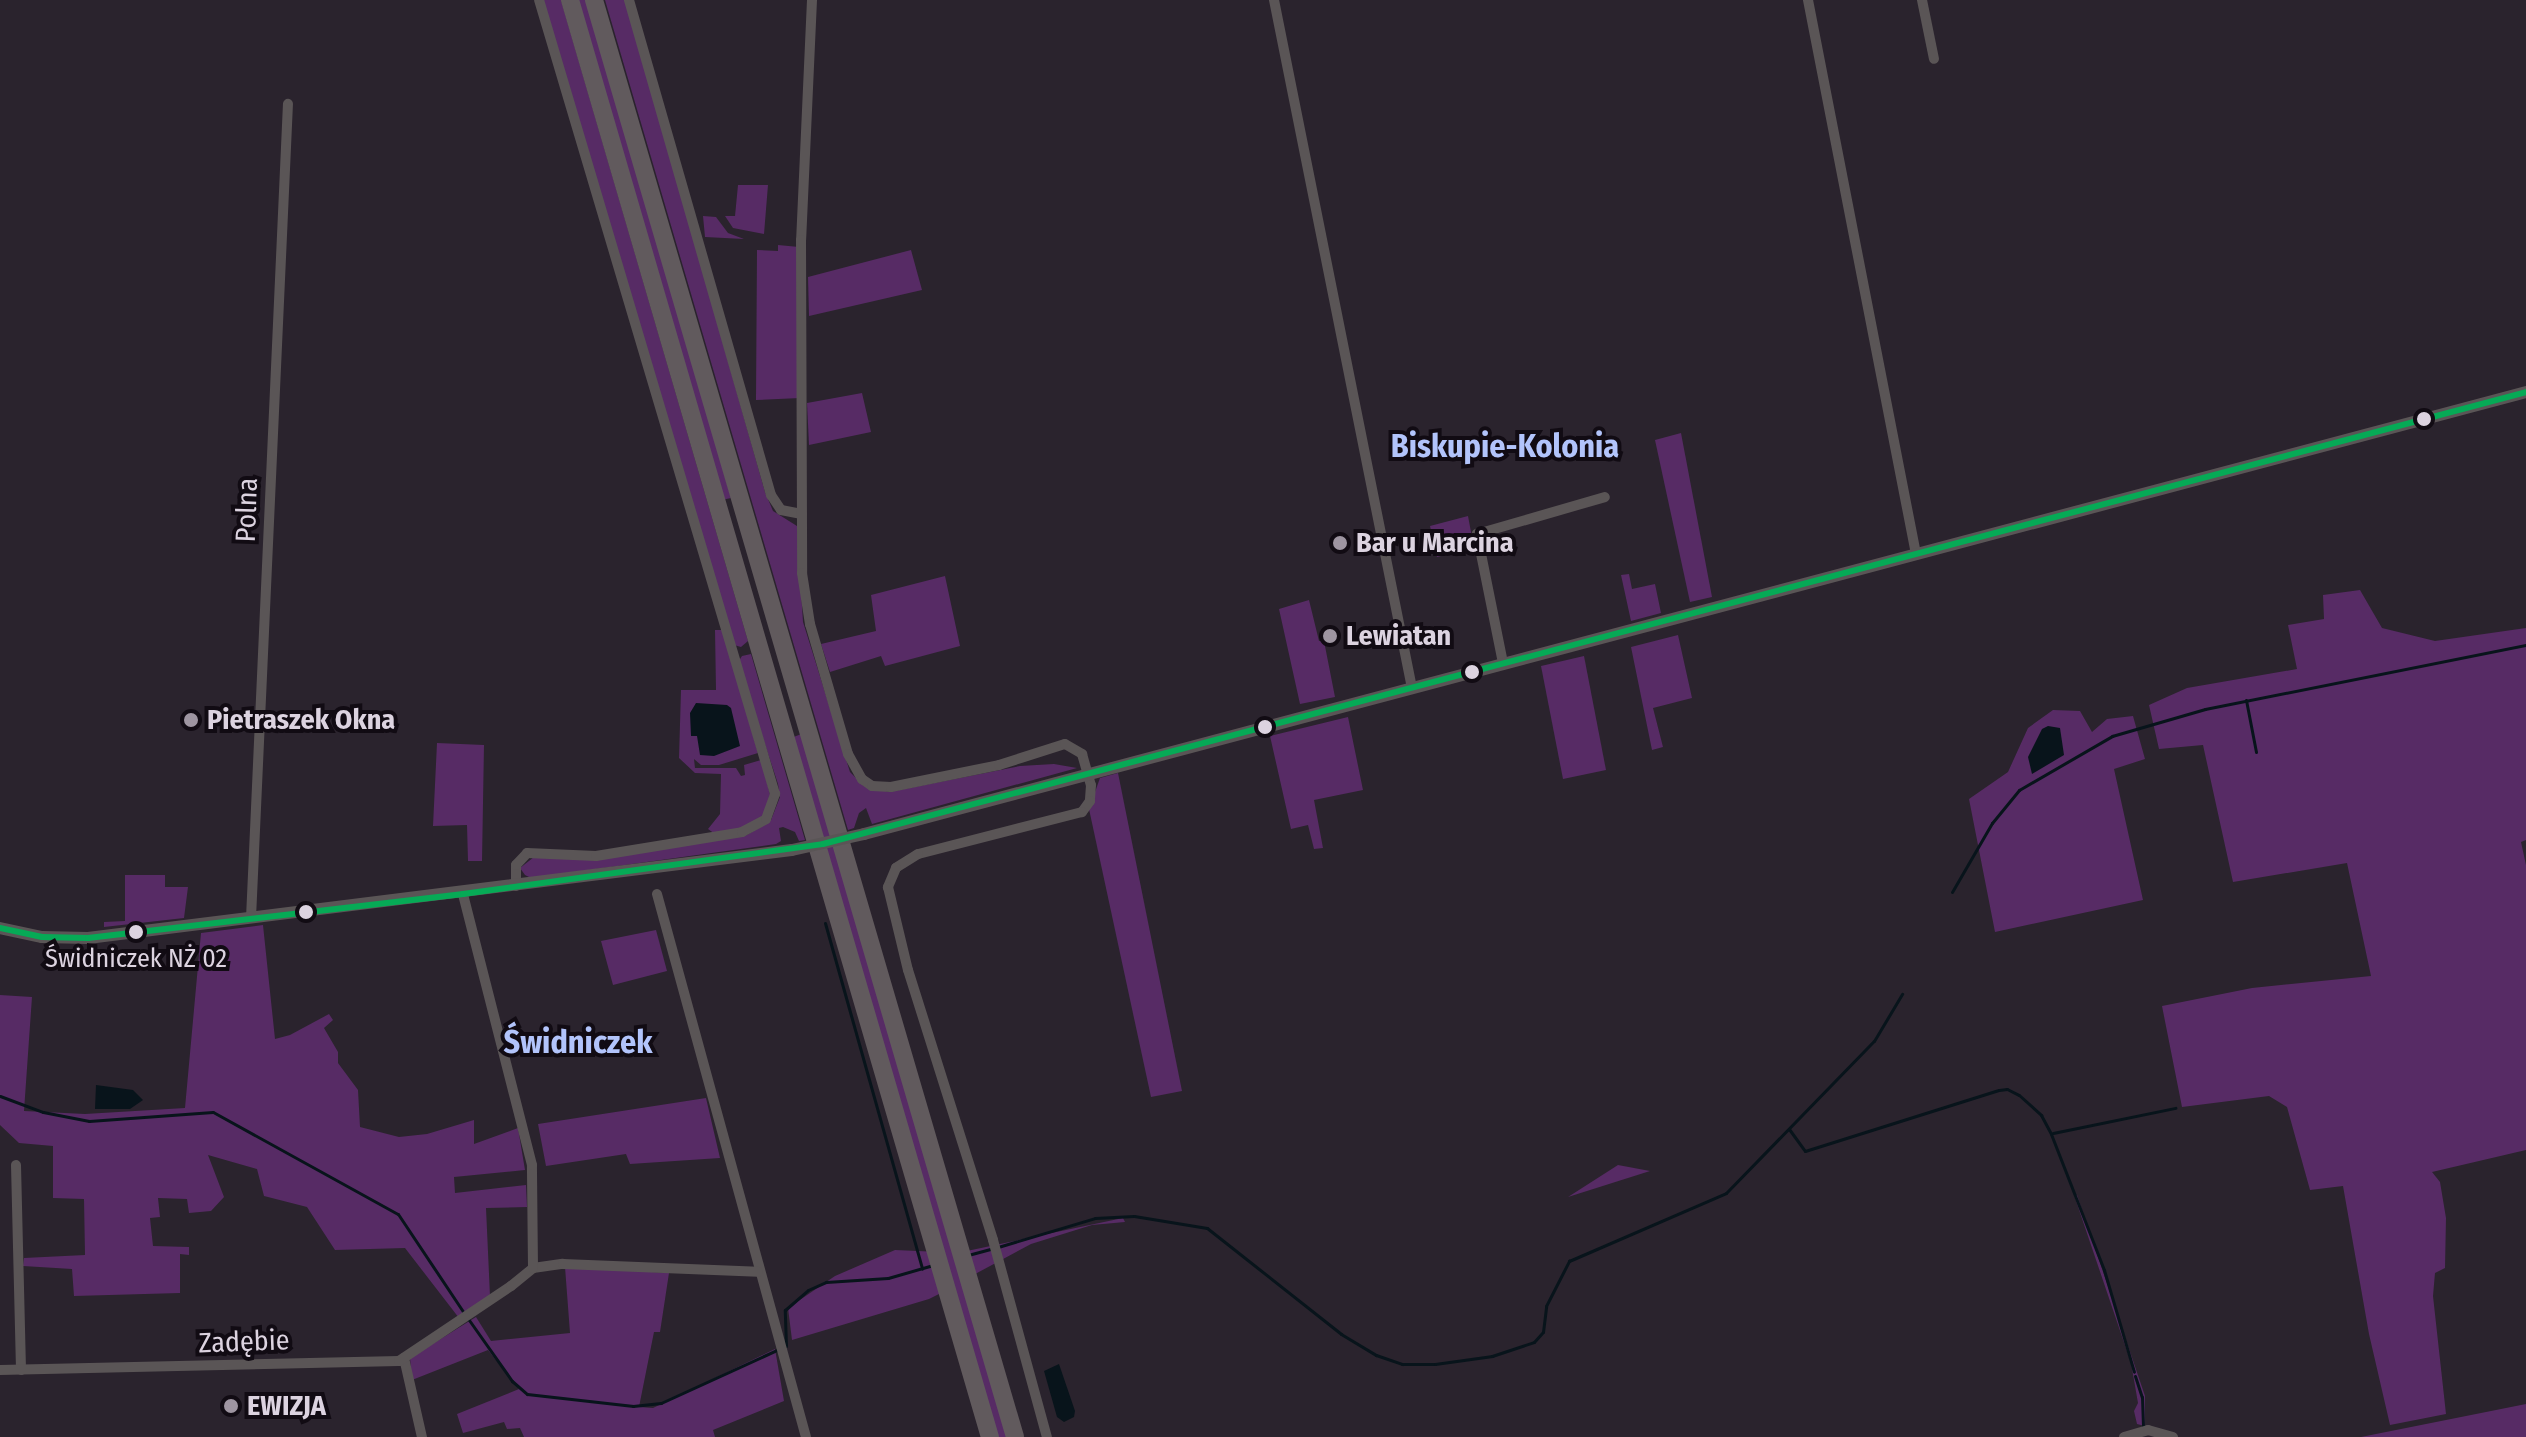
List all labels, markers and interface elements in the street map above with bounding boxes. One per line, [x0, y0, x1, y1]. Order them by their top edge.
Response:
unlabelled marker [2416, 411, 2432, 427]
district label: Biskupie-Kolonia [1391, 427, 1619, 465]
street label: Polna [229, 477, 265, 543]
place label: Bar u Marcina [1356, 526, 1514, 560]
marker: Bar u Marcina [1331, 534, 1349, 552]
place label: Lewiatan [1346, 619, 1451, 653]
marker: Lewiatan [1321, 627, 1339, 645]
unlabelled marker [1464, 664, 1480, 680]
place label: Pietraszek Okna [207, 703, 395, 737]
marker: Pietraszek Okna [182, 711, 200, 729]
unlabelled marker [1257, 719, 1273, 735]
unlabelled marker [298, 904, 314, 920]
marker: Świdniczek NŻ 02 [128, 924, 144, 940]
place label: Świdniczek NŻ 02 [45, 943, 227, 975]
district label: Świdniczek [504, 1023, 652, 1061]
street label: Zadębie [198, 1324, 290, 1360]
place label: EWIZJA [247, 1389, 326, 1423]
marker: EWIZJA [222, 1397, 240, 1415]

